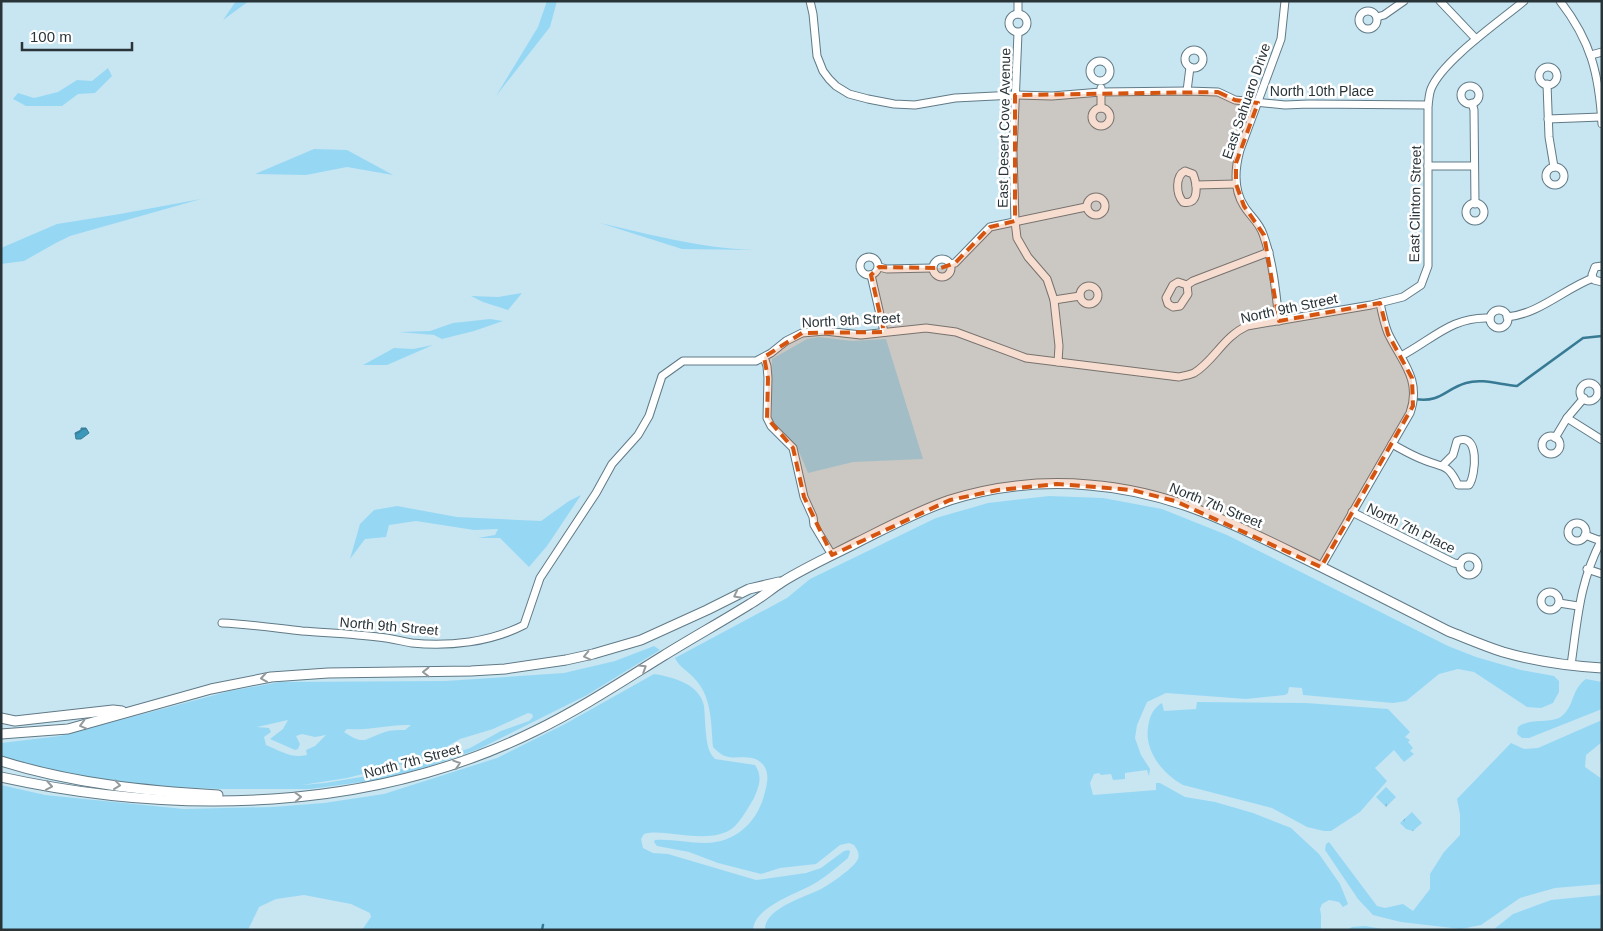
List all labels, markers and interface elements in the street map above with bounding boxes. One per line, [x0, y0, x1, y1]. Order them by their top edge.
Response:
scale bar [22, 20, 132, 52]
text: 100 m [30, 28, 72, 45]
street label: East Sahuaro Drive [1219, 41, 1273, 161]
street label: East Desert Cove Avenue [995, 48, 1013, 208]
street label: North 10th Place [1270, 83, 1374, 99]
street label: East Clinton Street [1406, 145, 1424, 262]
street label: North 9th Street [1239, 290, 1339, 326]
street label: North 9th Street [801, 309, 901, 331]
street label: North 7th Street [1167, 479, 1265, 531]
street label: North 7th Place [1364, 500, 1458, 556]
one-way arrow [734, 589, 743, 599]
street label: North 9th Street [339, 614, 439, 638]
one-way arrow [583, 650, 592, 661]
one-way arrow [637, 665, 647, 674]
one-way arrow [422, 667, 430, 677]
one-way arrow [259, 673, 268, 683]
one-way arrow [79, 719, 87, 729]
street label: North 7th Street [362, 740, 462, 782]
one-way arrow [452, 759, 461, 769]
one-way arrow [114, 779, 122, 790]
one-way arrow [45, 780, 54, 791]
one-way arrow [294, 791, 302, 802]

